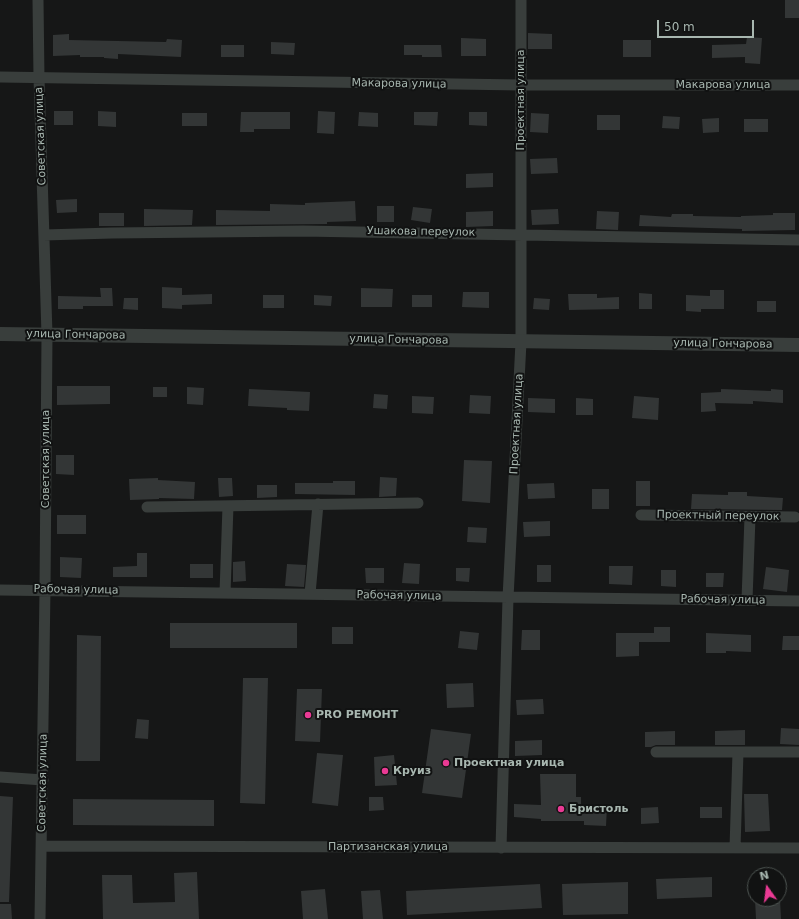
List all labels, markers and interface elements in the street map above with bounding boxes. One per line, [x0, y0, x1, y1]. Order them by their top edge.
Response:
scale bar [659, 12, 756, 38]
text: 50 m [664, 20, 695, 34]
street label: Проектная улица [514, 50, 528, 150]
street label: Макарова улица [351, 77, 447, 91]
street label: Макарова улица [676, 78, 770, 92]
street label: Советская улица [33, 87, 49, 185]
street label: Ушакова переулок [367, 224, 475, 240]
street label: улица Гончарова [26, 328, 126, 342]
street label: улица Гончарова [349, 333, 449, 347]
street label: улица Гончарова [673, 337, 773, 351]
street label: Проектная улица [508, 373, 526, 475]
street label: Советская улица [39, 410, 53, 508]
street label: Проектный переулок [656, 508, 780, 524]
street label: Рабочая улица [33, 583, 119, 597]
street label: Рабочая улица [356, 589, 442, 603]
street label: Рабочая улица [680, 593, 766, 607]
place label: PRO РЕМОНТ [316, 708, 398, 722]
marker: PRO РЕМОНТ [303, 710, 313, 720]
street label: Советская улица [36, 734, 50, 832]
place label: Проектная улица [454, 756, 564, 770]
marker: Проектная улица [441, 758, 451, 768]
place label: Круиз [393, 764, 431, 778]
marker: Круиз [380, 766, 390, 776]
place label: Бристоль [569, 802, 628, 816]
marker: Бристоль [556, 804, 566, 814]
street label: Партизанская улица [328, 840, 448, 854]
north arrow [747, 867, 787, 907]
text: N [758, 868, 770, 883]

